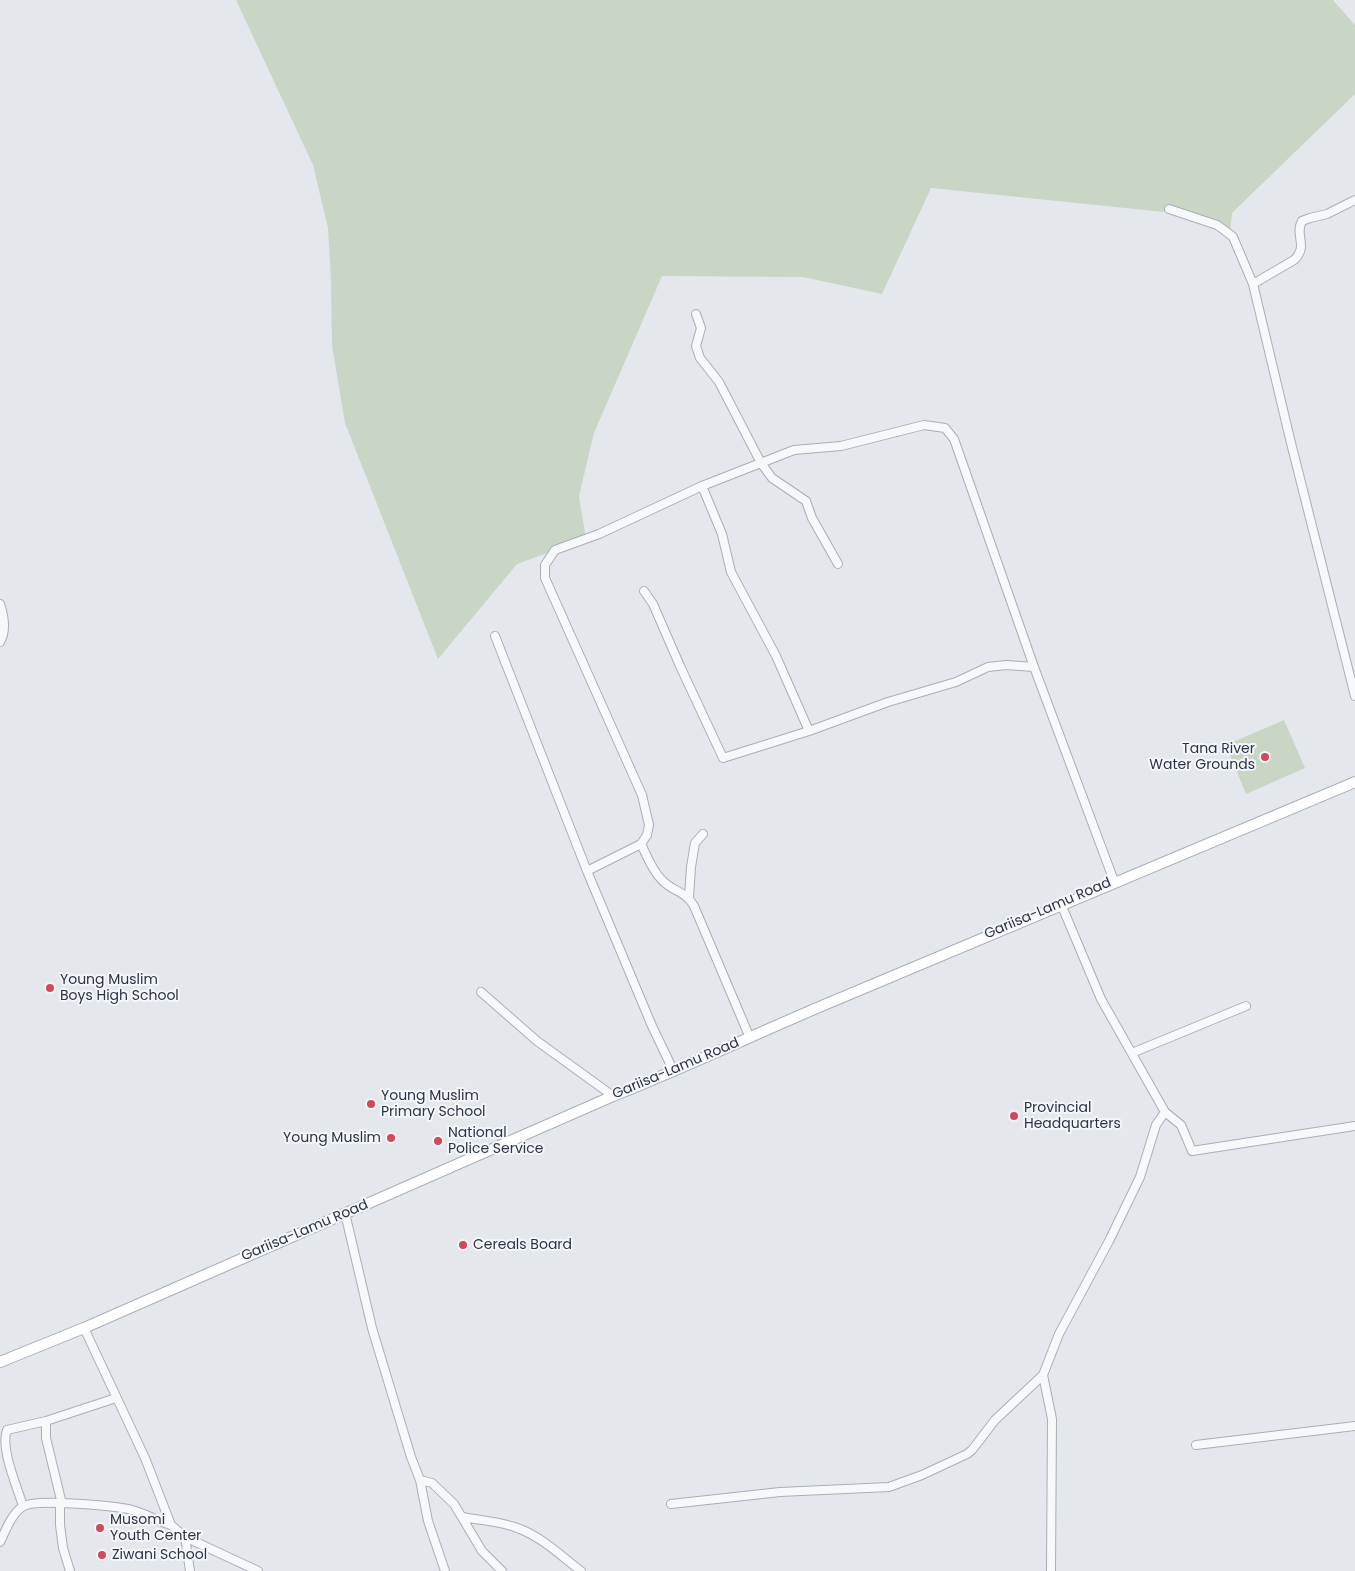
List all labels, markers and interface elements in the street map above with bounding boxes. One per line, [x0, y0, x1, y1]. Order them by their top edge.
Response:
place label: Tana River Water Grounds [1149, 741, 1255, 774]
marker: Tana River Water Grounds [1259, 751, 1271, 763]
street label: Gariisa-Lamu Road [982, 875, 1114, 943]
place label: Young Muslim Boys High School [60, 972, 179, 1004]
marker: Young Muslim Boys High School [44, 982, 56, 994]
street label: Gariisa-Lamu Road [610, 1035, 742, 1103]
place label: Young Muslim Primary School [381, 1088, 486, 1120]
marker: Young Muslim Primary School [365, 1098, 377, 1110]
place label: Provincial Headquarters [1024, 1100, 1121, 1132]
marker: Provincial Headquarters [1008, 1110, 1020, 1122]
place label: National Police Service [448, 1125, 543, 1158]
place label: Young Muslim [283, 1130, 381, 1146]
marker: Young Muslim [385, 1132, 397, 1144]
marker: National Police Service [432, 1135, 444, 1147]
street label: Gariisa-Lamu Road [239, 1197, 371, 1265]
place label: Cereals Board [473, 1237, 572, 1253]
marker: Cereals Board [457, 1239, 469, 1251]
place label: Musomi Youth Center [110, 1512, 201, 1544]
marker: Musomi Youth Center [94, 1522, 106, 1534]
place label: Ziwani School [112, 1547, 207, 1563]
marker: Ziwani School [96, 1549, 108, 1561]

